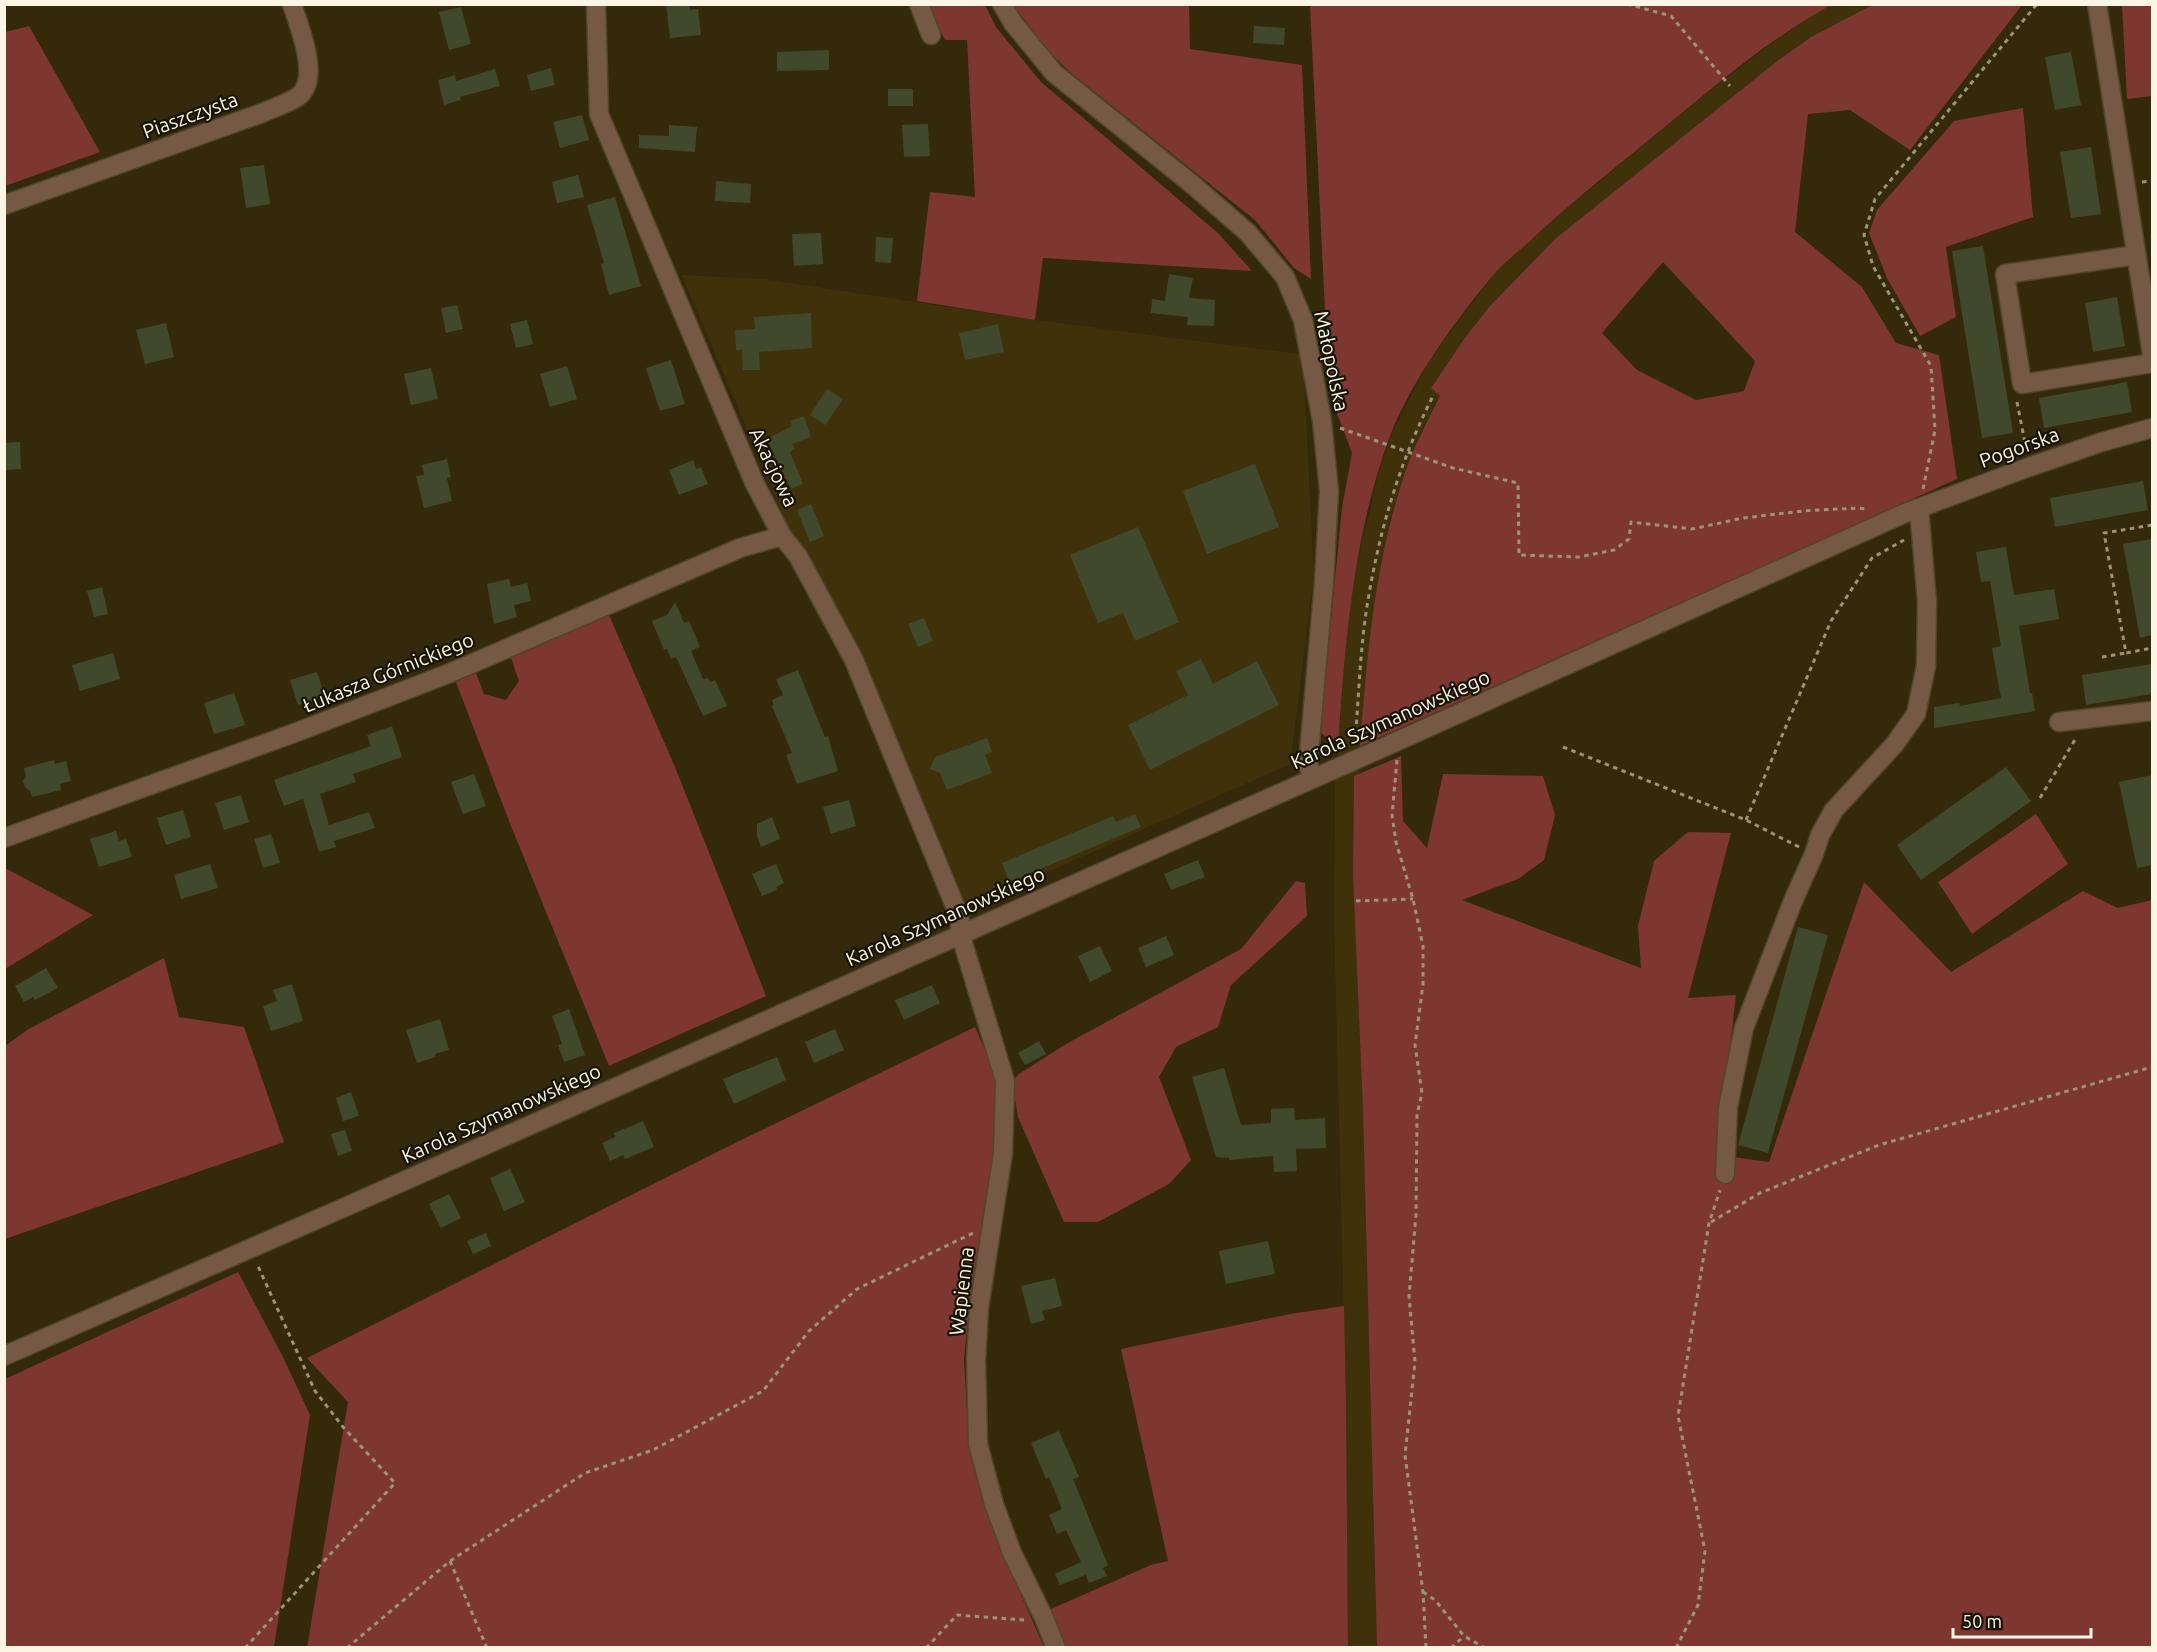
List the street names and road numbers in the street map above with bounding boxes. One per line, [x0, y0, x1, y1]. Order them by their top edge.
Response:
street label: Piaszczysta [139, 87, 241, 143]
street label: Małopolska [1310, 309, 1354, 413]
street label: Pogorska [1976, 422, 2062, 472]
street label: Akacjowa [745, 424, 803, 510]
street label: Łukasza Górnickiego [299, 627, 477, 717]
street label: Karola Szymanowskiego [1287, 665, 1493, 773]
street label: Karola Szymanowskiego [842, 862, 1048, 970]
street label: Karola Szymanowskiego [398, 1059, 604, 1167]
street label: Wapienna [944, 1245, 978, 1337]

